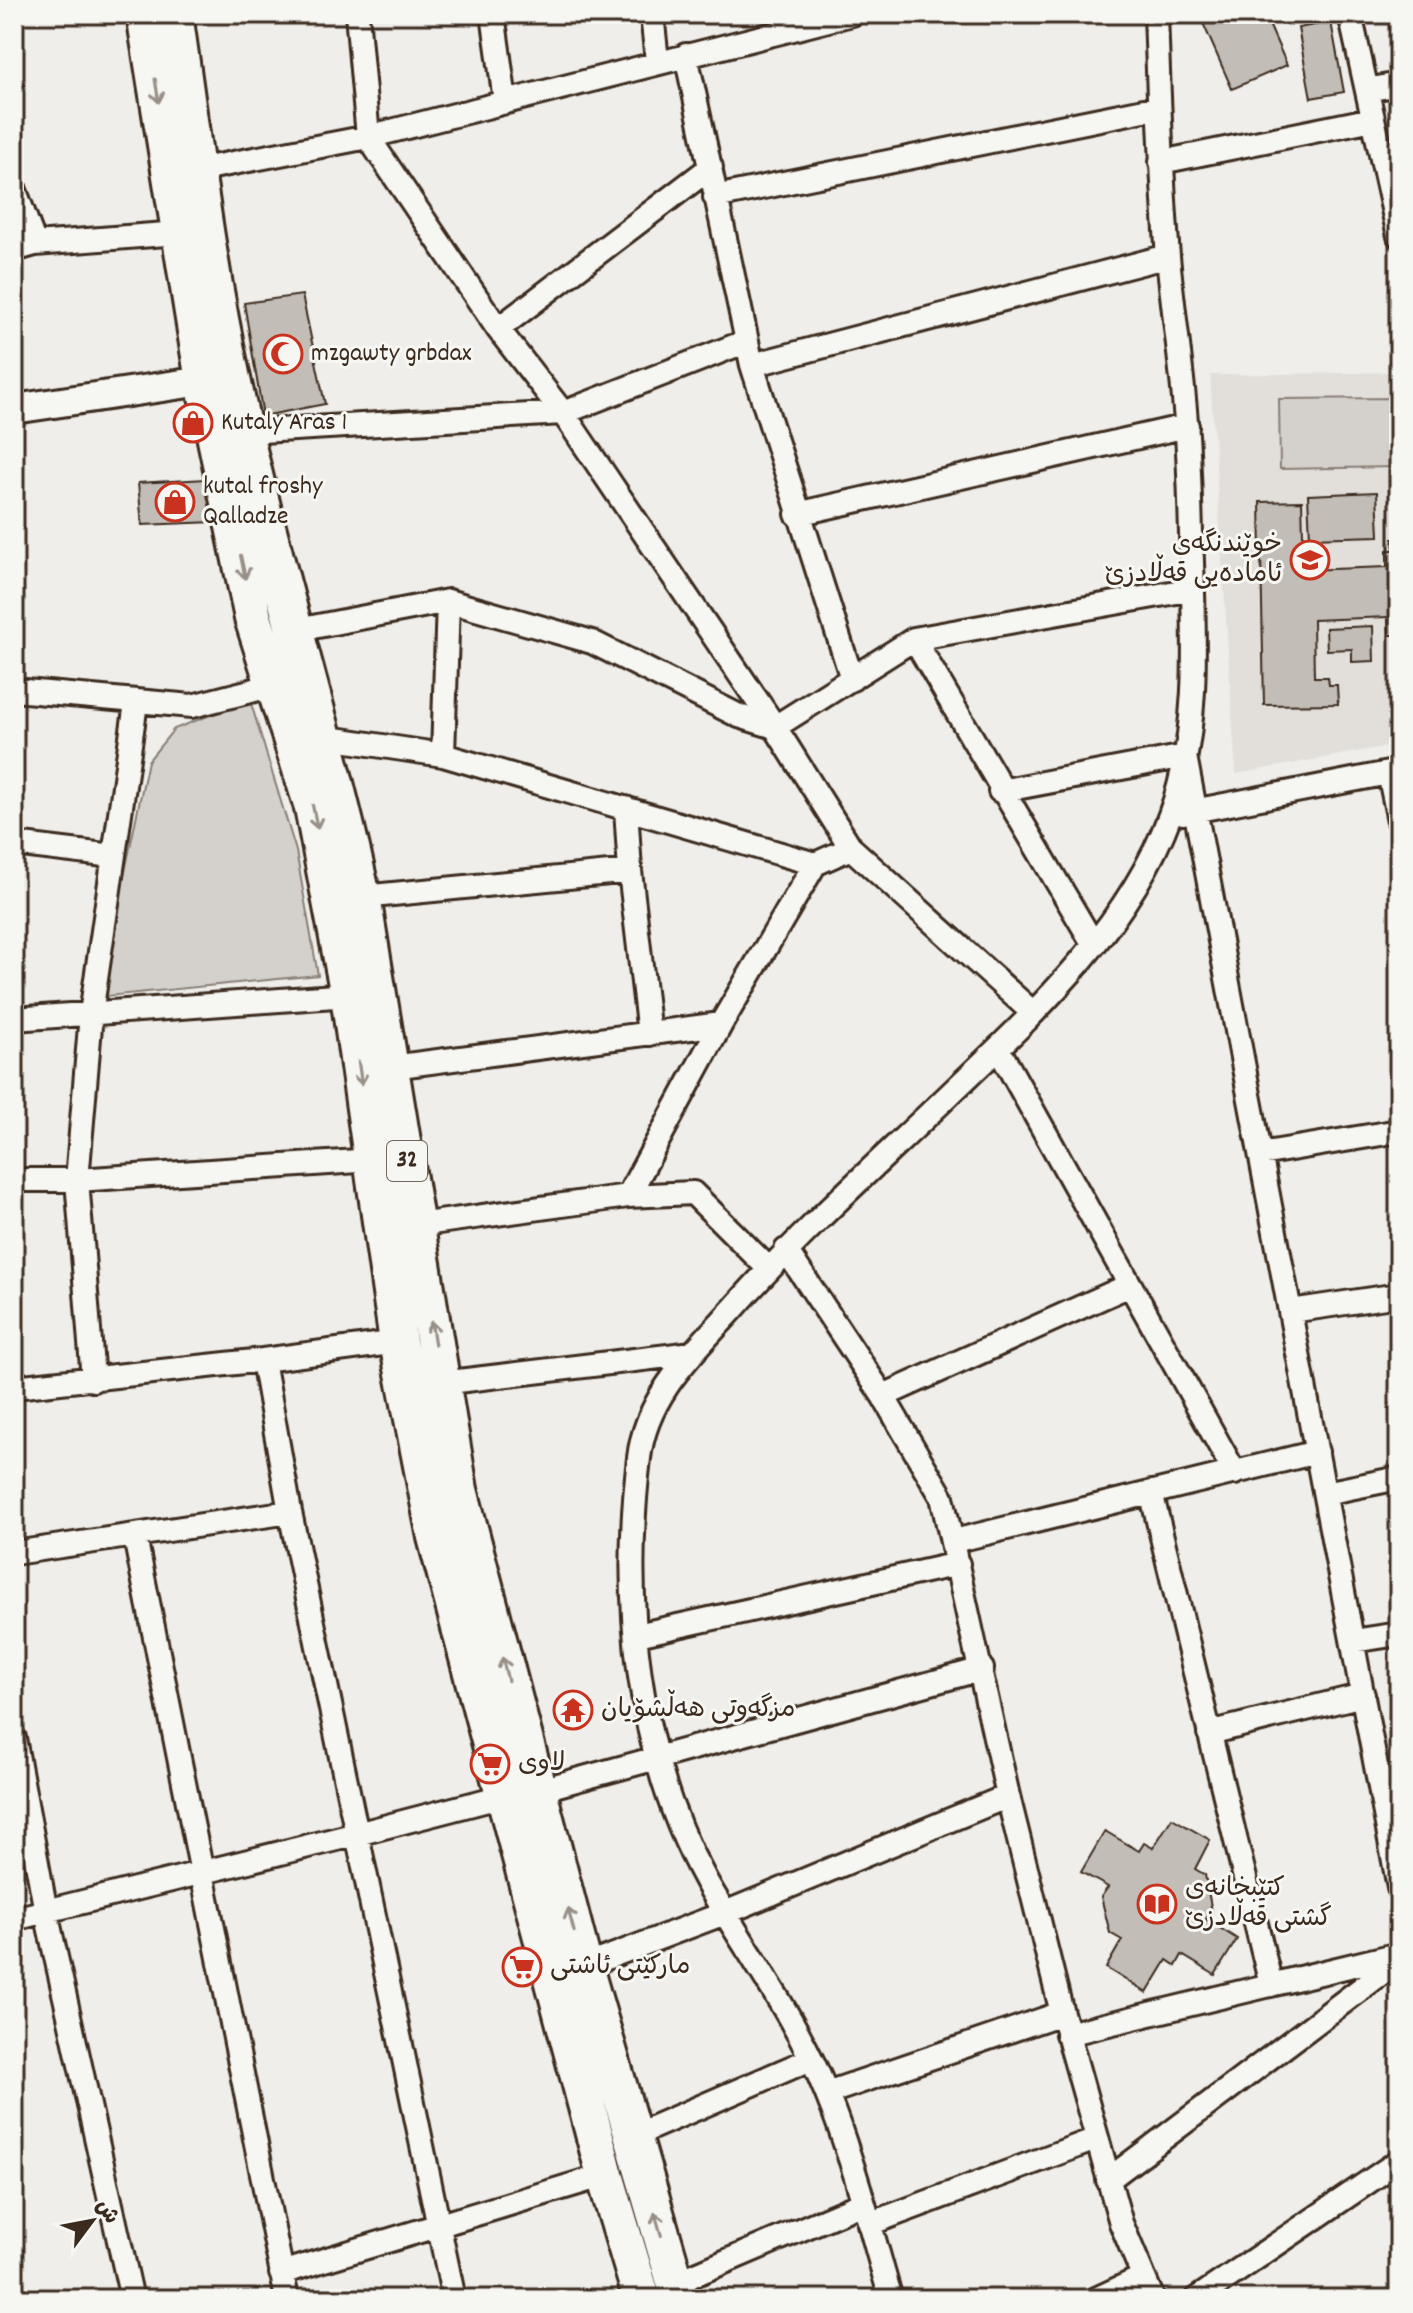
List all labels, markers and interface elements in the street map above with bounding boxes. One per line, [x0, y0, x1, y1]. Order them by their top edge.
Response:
one-way arrow [150, 78, 165, 103]
mosque icon: mzgawty grbdax [262, 333, 304, 375]
place label: mzgawty grbdax [311, 336, 472, 373]
shop icon: Kutaly Aras 1 [172, 402, 214, 444]
place label: Kutaly Aras 1 [221, 405, 347, 442]
place label: kutal froshy Qalladze [203, 469, 323, 536]
shop icon: kutal froshy Qalladze [154, 481, 196, 523]
place label: خوێندنگەی ئامادەیی قەڵادزێ [1105, 527, 1282, 594]
school or university icon: خوێندنگەی ئامادەیی قەڵادزێ [1289, 539, 1331, 581]
one-way arrow [236, 554, 251, 580]
one-way arrow [308, 803, 323, 829]
one-way arrow [353, 1060, 368, 1085]
road number: 32 [387, 1141, 427, 1181]
one-way arrow [425, 1321, 440, 1346]
one-way arrow [497, 1657, 512, 1682]
temple icon: مزگەوتی ھەڵشۆیان [552, 1689, 594, 1731]
place label: مزگەوتی ھەڵشۆیان [601, 1689, 795, 1729]
supermarket icon: لاوی [469, 1743, 511, 1785]
place label: لاوی [518, 1746, 565, 1783]
place label: کتێبخانەی گشتی قەڵادزێ [1185, 1871, 1332, 1938]
library icon: کتێبخانەی گشتی قەڵادزێ [1136, 1883, 1178, 1925]
one-way arrow [563, 1908, 578, 1934]
supermarket icon: مارکێتی ئاشتی [501, 1946, 543, 1988]
place label: مارکێتی ئاشتی [550, 1949, 690, 1986]
north arrow [52, 2181, 132, 2261]
text: ش [86, 2194, 126, 2231]
one-way arrow [650, 2212, 665, 2238]

